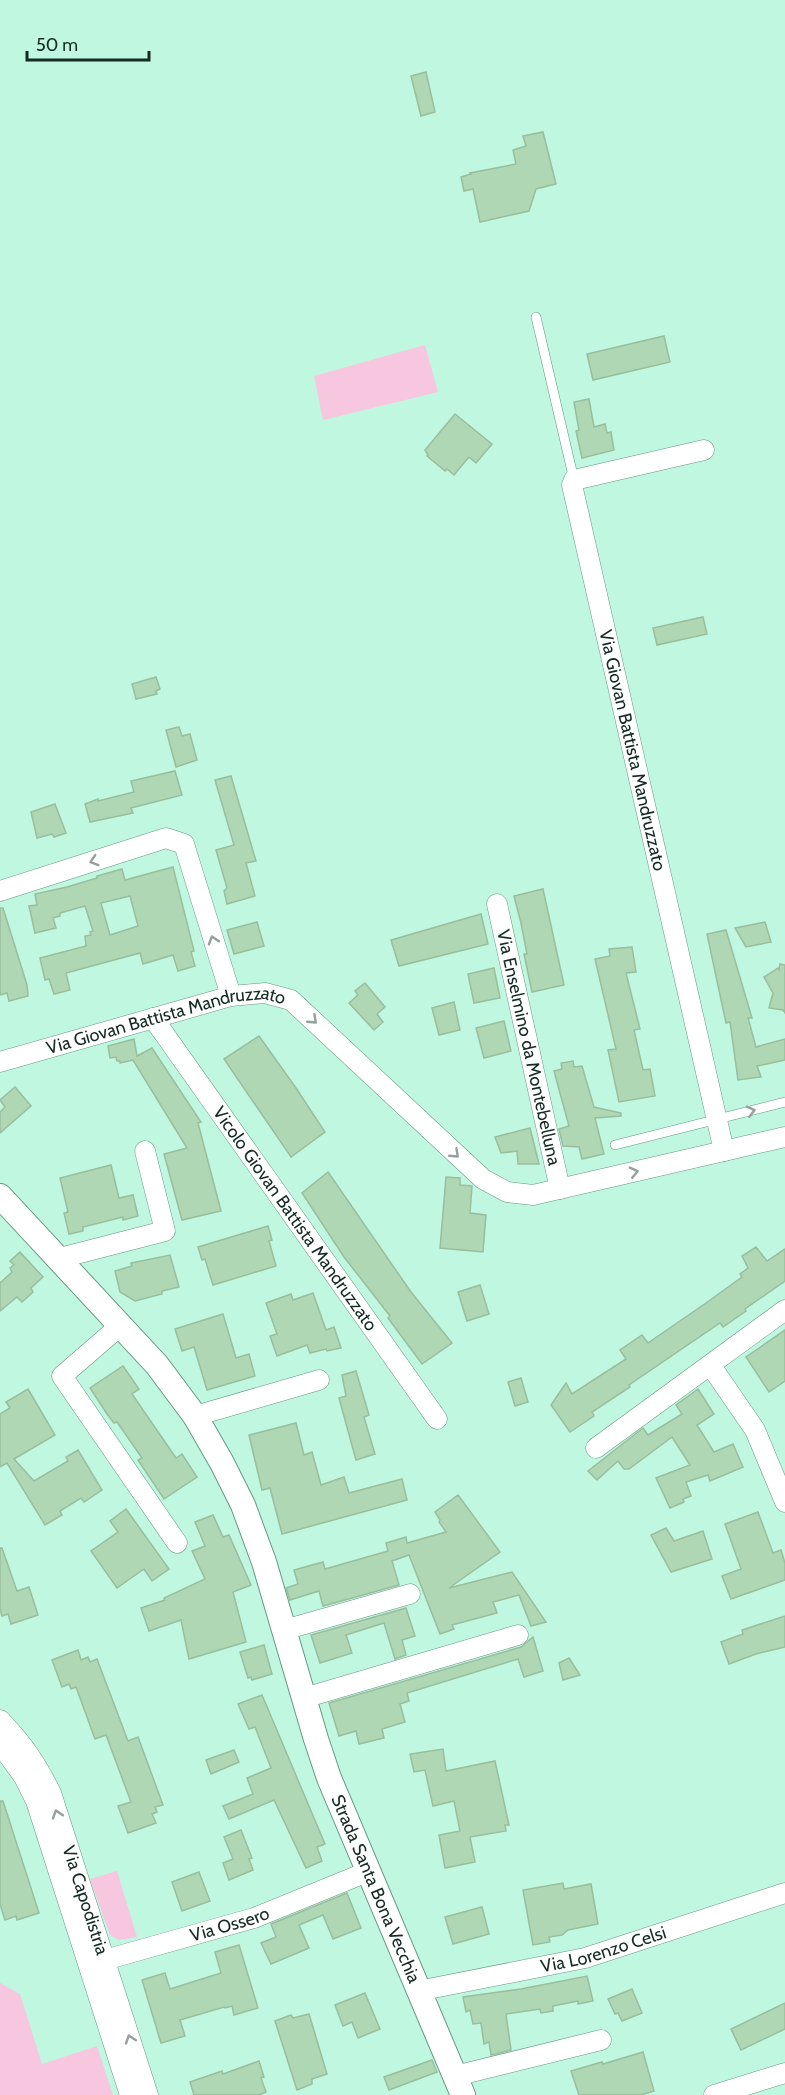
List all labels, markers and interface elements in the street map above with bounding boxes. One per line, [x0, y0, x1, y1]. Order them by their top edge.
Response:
scale bar [27, 24, 148, 62]
text: 50 m [36, 34, 78, 56]
street label: Via Giovan Battista Mandruzzato [594, 628, 671, 873]
one-way arrow [89, 854, 100, 866]
street label: Via Enselmino da Montebelluna [492, 928, 566, 1168]
one-way arrow [208, 935, 221, 946]
street label: Via Giovan Battista Mandruzzato [44, 981, 288, 1059]
one-way arrow [306, 1013, 317, 1024]
street label: Vicolo Giovan Battista Mandruzzato [208, 1102, 382, 1335]
one-way arrow [746, 1105, 756, 1118]
one-way arrow [448, 1146, 459, 1157]
one-way arrow [629, 1166, 639, 1179]
street label: Strada Santa Bona Vecchia [326, 1791, 425, 1986]
one-way arrow [52, 1809, 65, 1820]
street label: Via Capodistria [58, 1843, 113, 1958]
street label: Via Ossero [187, 1902, 273, 1946]
street label: Via Lorenzo Celsi [539, 1921, 669, 1978]
one-way arrow [125, 2034, 138, 2045]

